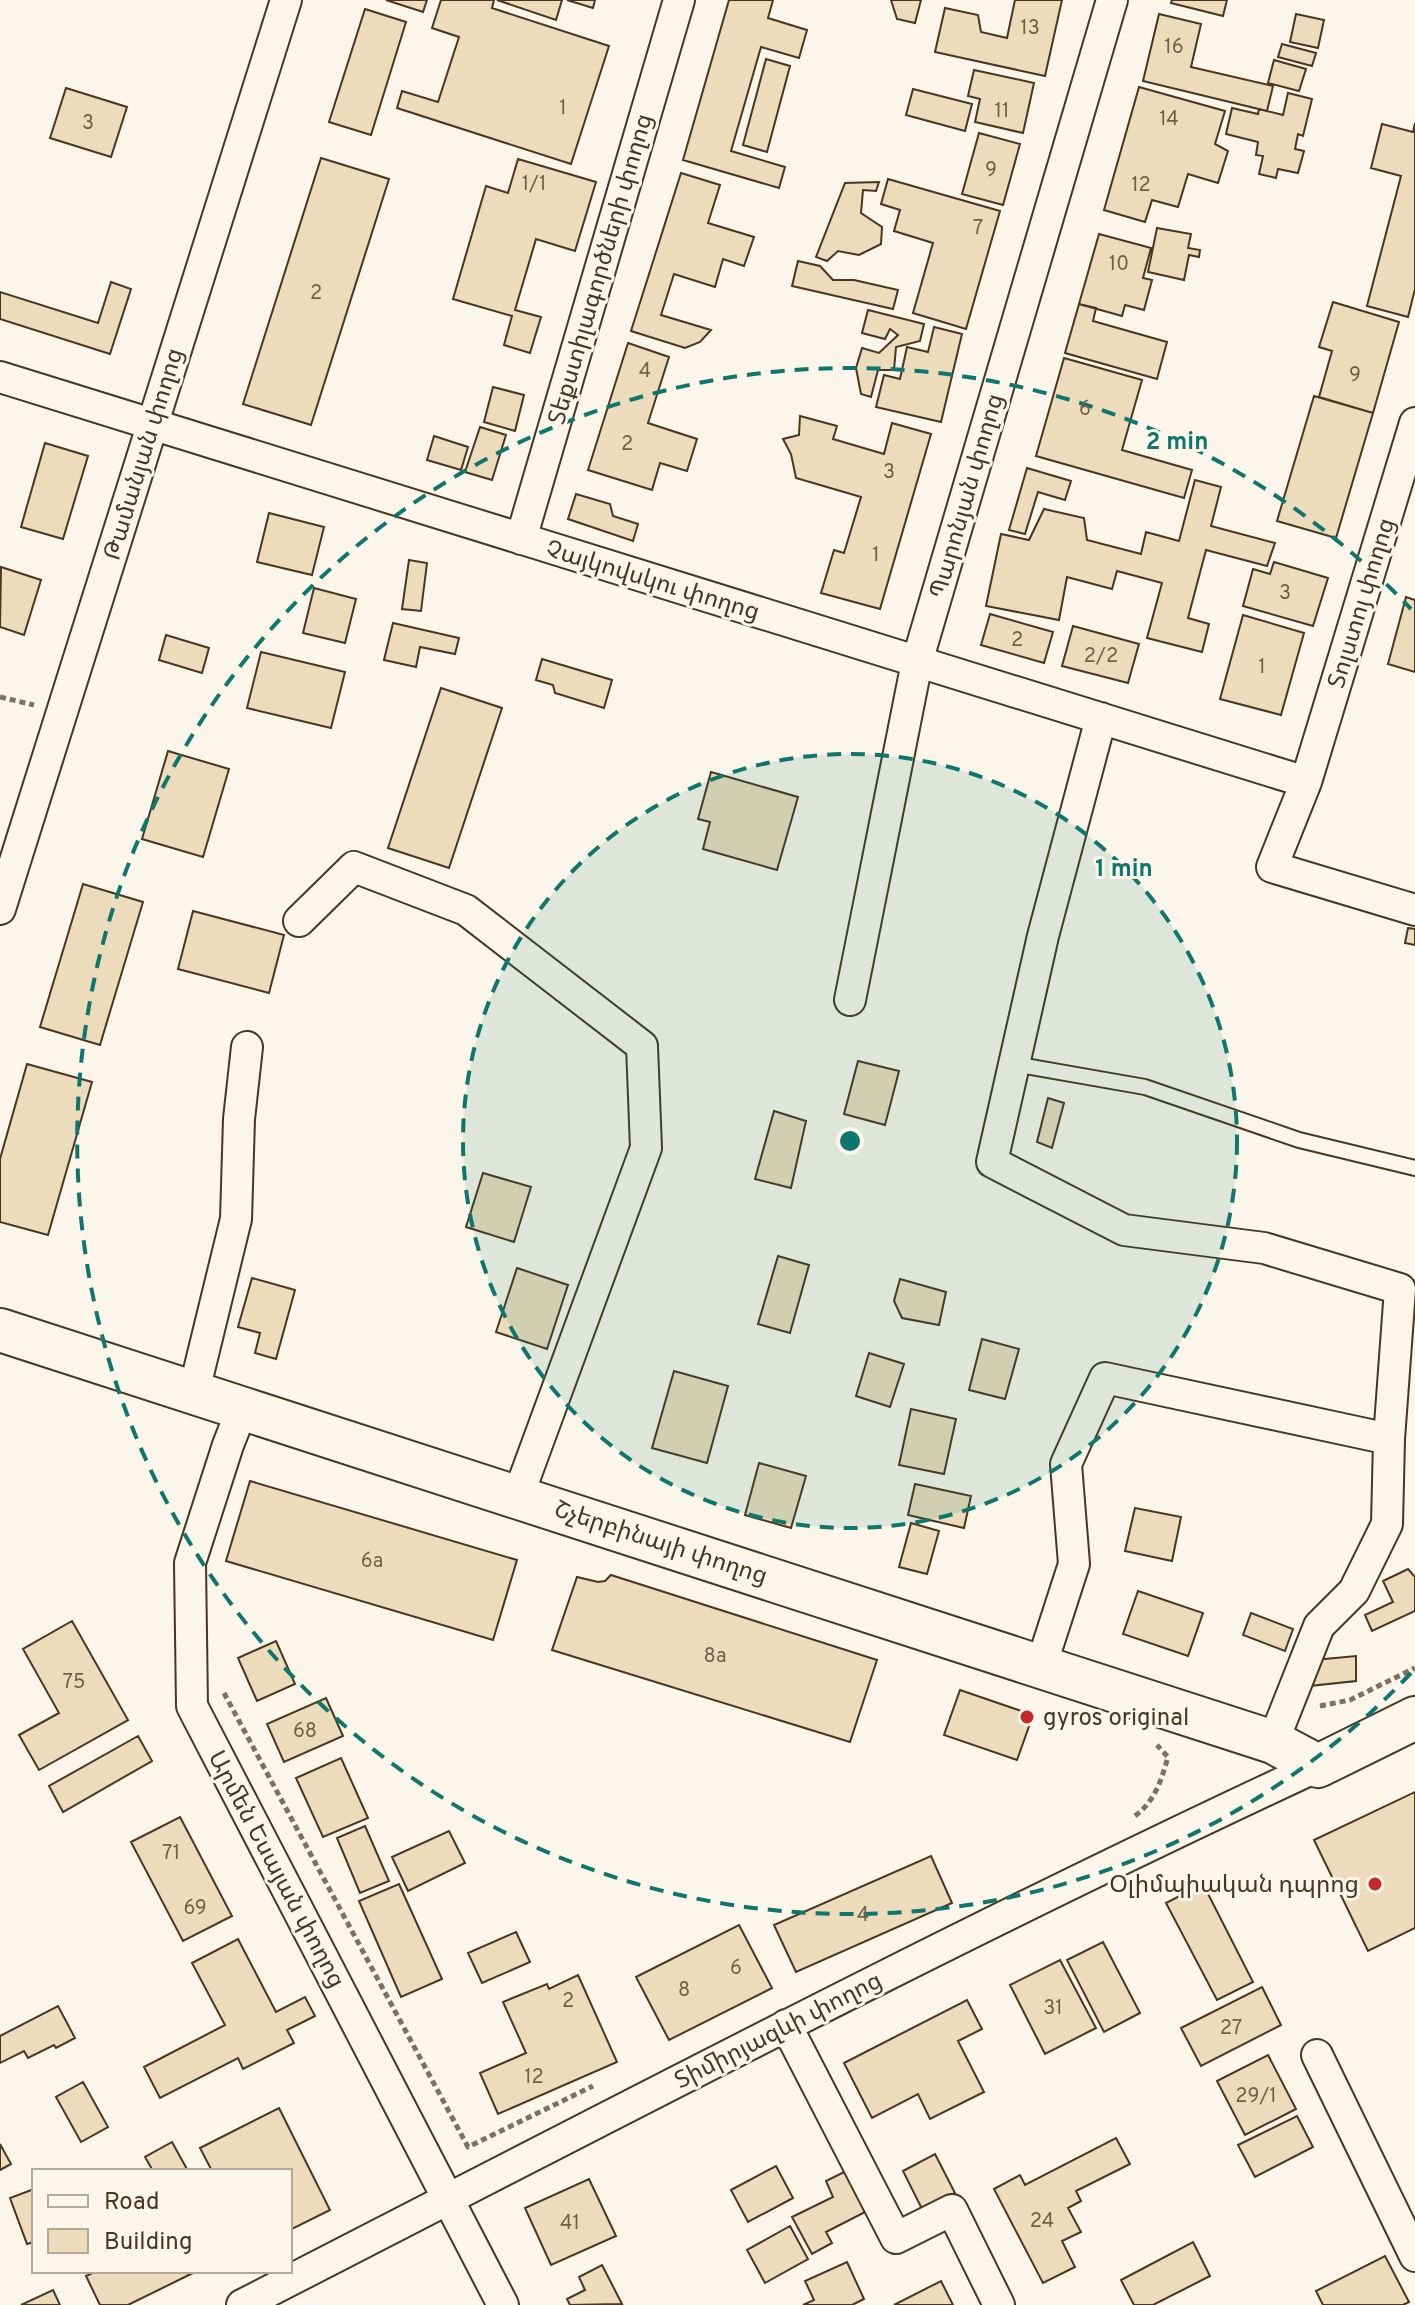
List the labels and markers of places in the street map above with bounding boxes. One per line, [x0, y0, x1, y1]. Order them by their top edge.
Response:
centre of rings [836, 1127, 864, 1155]
place label: gyros original [1043, 1704, 1189, 1734]
marker: gyros original [1018, 1708, 1036, 1726]
place label: Օլիմպիական դպրոց [1109, 1871, 1359, 1901]
marker: Օլիմպիական դպրոց [1366, 1875, 1384, 1893]

